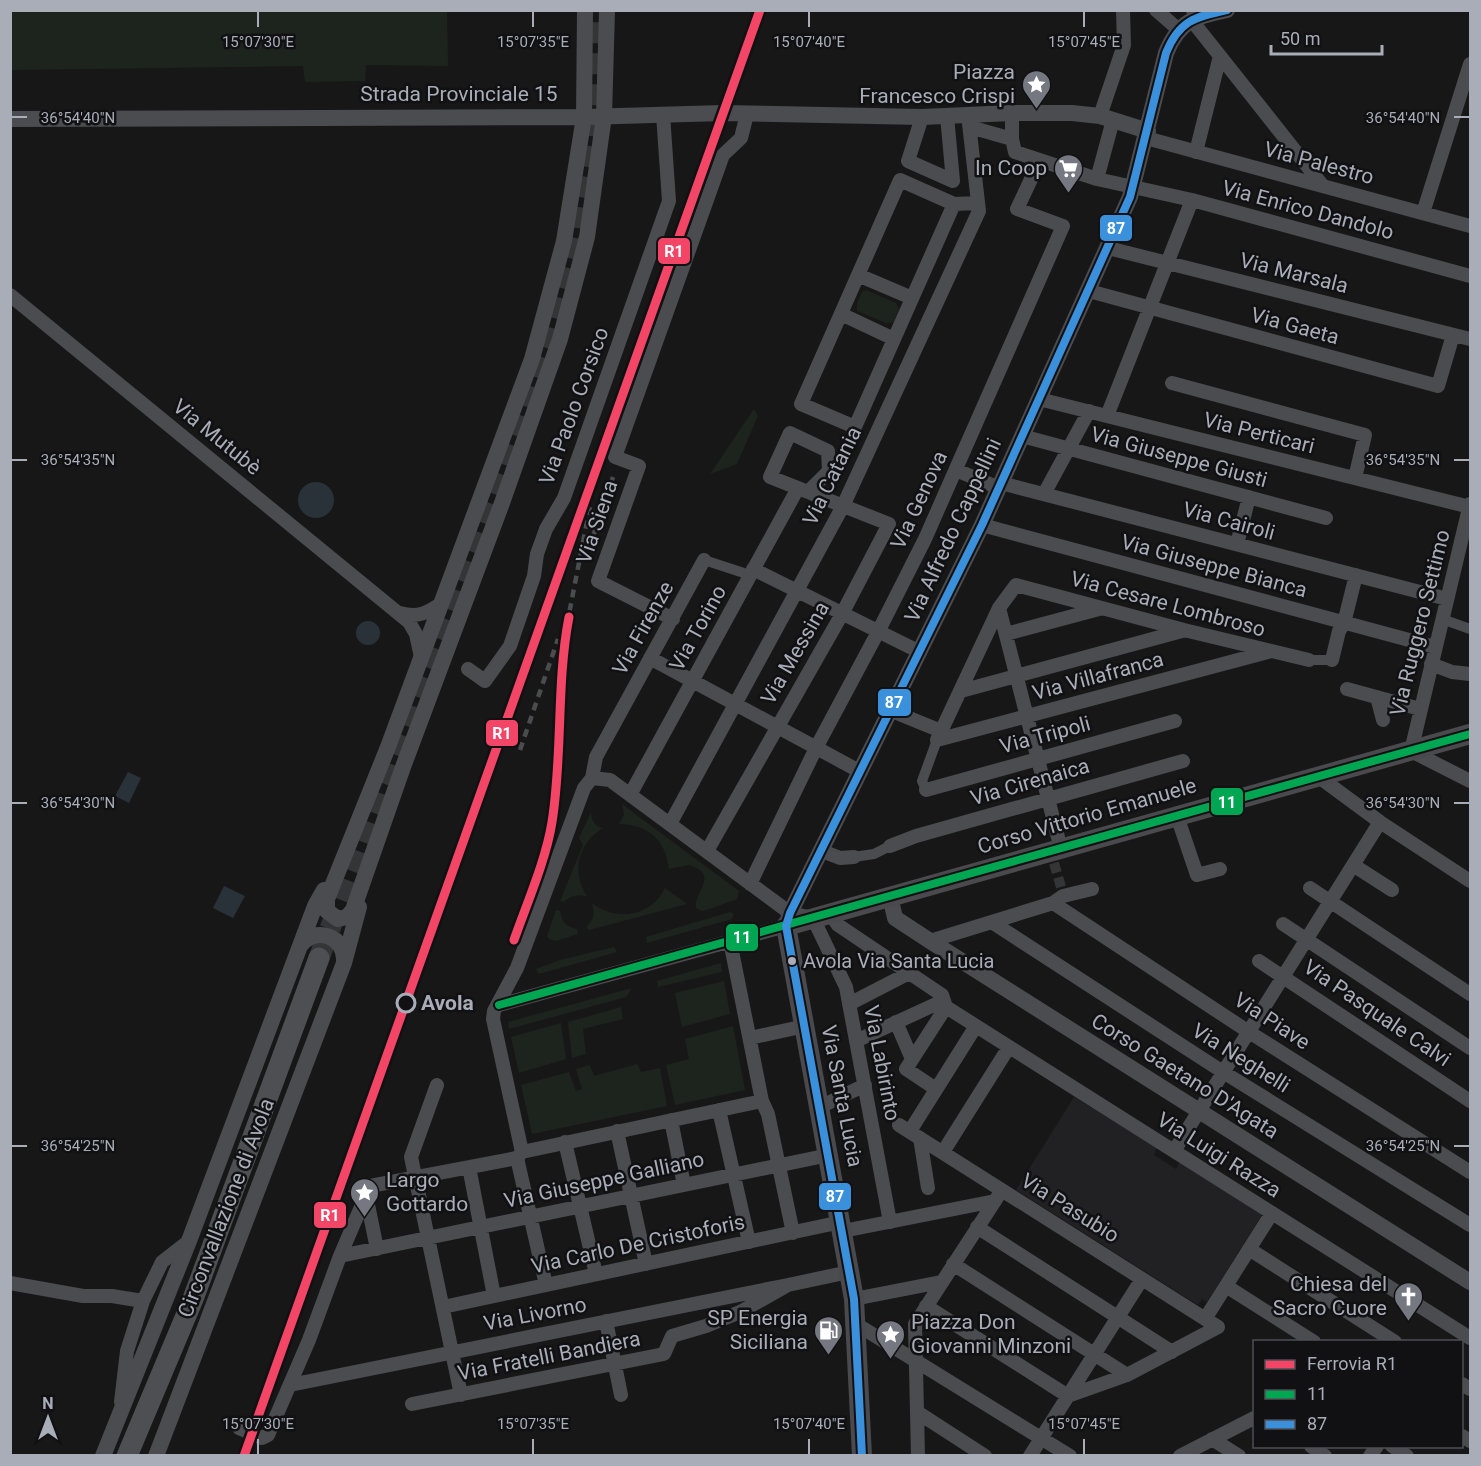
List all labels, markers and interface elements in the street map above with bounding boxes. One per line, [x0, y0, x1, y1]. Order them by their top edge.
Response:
scale bar [1271, 18, 1382, 56]
text: 50 m [1280, 28, 1320, 49]
text: 15°07'30"E [222, 33, 295, 51]
text: 15°07'35"E [497, 33, 570, 51]
text: 15°07'40"E [773, 33, 846, 51]
text: 15°07'45"E [1048, 33, 1121, 51]
place label: Piazza Francesco Crispi [859, 60, 1015, 108]
place icon: Piazza Francesco Crispi [1020, 68, 1052, 110]
street label: Strada Provinciale 15 [360, 82, 558, 106]
text: 36°54'40"N [41, 109, 115, 127]
text: 36°54'40"N [1366, 109, 1440, 127]
street label: Via Palestro [1262, 137, 1376, 189]
supermarket icon: In Coop [1052, 152, 1084, 194]
place label: In Coop [975, 156, 1047, 180]
street label: Via Enrico Dandolo [1220, 176, 1396, 244]
line badge: 87 [1099, 214, 1133, 242]
text: 87 [1107, 219, 1125, 238]
line badge: R1 [657, 237, 691, 265]
text: R1 [664, 242, 684, 261]
street label: Via Marsala [1237, 248, 1351, 298]
street label: Via Gaeta [1248, 303, 1342, 349]
street label: Via Paolo Corsico [534, 324, 614, 488]
street label: Via Mutubè [168, 394, 266, 480]
street label: Via Perticari [1201, 408, 1317, 458]
street label: Via Giuseppe Giusti [1088, 422, 1270, 492]
street label: Via Catania [798, 423, 866, 529]
street label: Via Alfredo Cappellini [900, 434, 1006, 626]
street label: Via Genova [886, 447, 952, 553]
text: 36°54'35"N [41, 451, 115, 469]
text: 36°54'35"N [1366, 451, 1440, 469]
street label: Via Siena [572, 477, 622, 567]
street label: Via Cairoli [1180, 497, 1278, 545]
street label: Via Ruggero Settimo [1385, 527, 1455, 719]
street label: Via Giuseppe Bianca [1118, 530, 1310, 602]
street label: Via Cesare Lombroso [1068, 566, 1268, 642]
street label: Via Firenze [608, 577, 678, 679]
street label: Via Torino [665, 581, 731, 675]
street label: Via Messina [756, 597, 834, 709]
street label: Via Villafranca [1030, 647, 1166, 705]
line badge: 87 [877, 688, 912, 717]
text: 87 [885, 693, 903, 712]
street label: Via Tripoli [997, 711, 1093, 759]
line badge: R1 [485, 719, 519, 747]
text: R1 [492, 724, 512, 743]
street label: Via Cirenaica [968, 754, 1092, 810]
street label: Corso Vittorio Emanuele [975, 773, 1199, 859]
line badge: 11 [1210, 787, 1244, 816]
text: 11 [1218, 793, 1236, 812]
text: 36°54'30"N [41, 794, 115, 812]
text: 36°54'30"N [1366, 794, 1440, 812]
line badge: 11 [725, 923, 759, 952]
text: 11 [733, 928, 751, 947]
place label: Avola Via Santa Lucia [803, 949, 994, 973]
marker: Avola Via Santa Lucia [786, 955, 798, 967]
street label: Via Pasquale Calvi [1299, 955, 1455, 1071]
street label: Via Piave [1229, 988, 1315, 1054]
place label: Avola [421, 991, 474, 1015]
marker: Avola [396, 993, 416, 1013]
street label: Via Labirinto [859, 1003, 905, 1123]
street label: Corso Gaetano D'Agata [1087, 1009, 1283, 1143]
street label: Via Neghelli [1188, 1018, 1294, 1098]
street label: Via Santa Lucia [816, 1023, 868, 1169]
street label: Circonvallazione di Avola [173, 1095, 279, 1321]
street label: Via Luigi Razza [1153, 1107, 1285, 1203]
text: 36°54'25"N [41, 1137, 115, 1155]
text: 36°54'25"N [1366, 1137, 1440, 1155]
street label: Via Giuseppe Galliano [502, 1147, 706, 1213]
place label: Largo Gottardo [386, 1168, 468, 1216]
street label: Via Pasubio [1017, 1168, 1123, 1248]
place icon: Largo Gottardo [349, 1176, 381, 1218]
line badge: 87 [818, 1182, 852, 1211]
text: 87 [826, 1187, 844, 1206]
line badge: R1 [313, 1201, 347, 1229]
text: R1 [320, 1206, 340, 1225]
street label: Via Carlo De Cristoforis [529, 1210, 747, 1278]
place label: Chiesa del Sacro Cuore [1273, 1272, 1387, 1320]
church icon: Chiesa del Sacro Cuore [1392, 1280, 1424, 1322]
street label: Via Livorno [482, 1292, 588, 1336]
place label: SP Energia Siciliana [707, 1306, 808, 1354]
place label: Piazza Don Giovanni Minzoni [911, 1310, 1071, 1358]
fuel station icon: SP Energia Siciliana [813, 1314, 845, 1356]
place icon: Piazza Don Giovanni Minzoni [874, 1318, 906, 1360]
street label: Via Fratelli Bandiera [456, 1327, 642, 1385]
legend [1253, 1340, 1463, 1448]
text: Ferrovia R1 [1307, 1353, 1397, 1374]
text: 11 [1307, 1383, 1327, 1404]
north arrow [18, 1388, 78, 1448]
text: N [42, 1394, 54, 1413]
text: 87 [1307, 1413, 1327, 1434]
text: 15°07'30"E [222, 1415, 295, 1433]
text: 15°07'35"E [497, 1415, 570, 1433]
text: 15°07'40"E [773, 1415, 846, 1433]
text: 15°07'45"E [1048, 1415, 1121, 1433]

